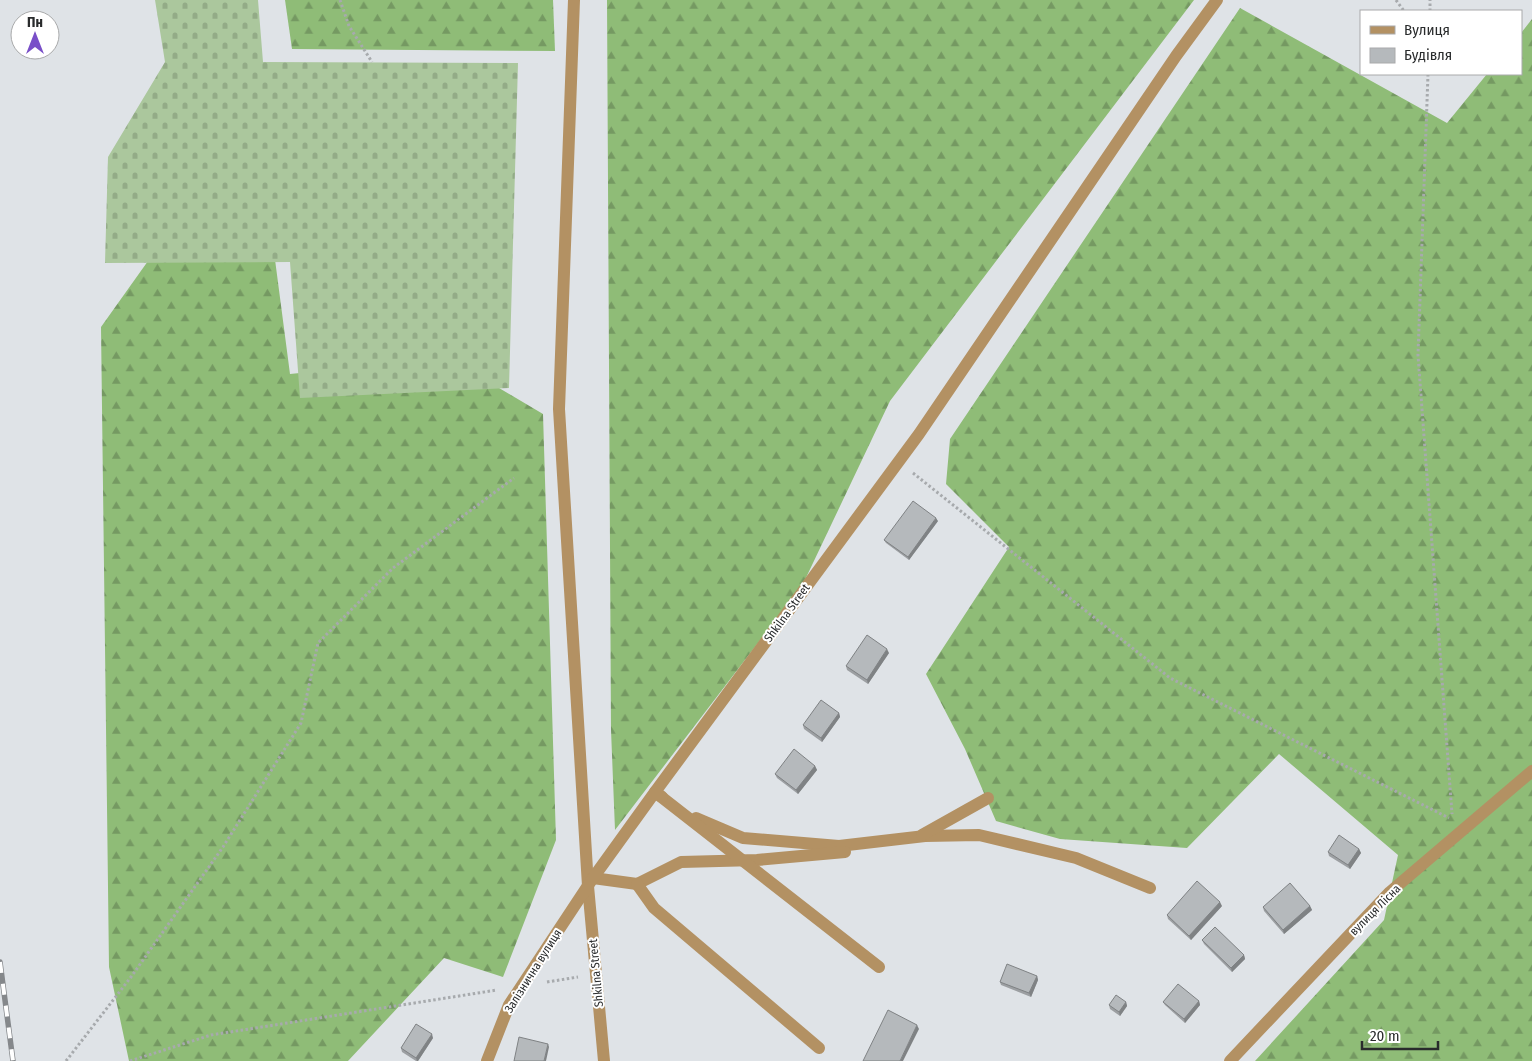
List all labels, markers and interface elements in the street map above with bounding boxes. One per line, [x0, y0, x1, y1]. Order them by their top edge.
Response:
north arrow [10, 10, 60, 60]
legend [1360, 10, 1522, 75]
text: Пн [27, 14, 43, 31]
text: Вулиця [1404, 21, 1450, 39]
text: Будівля [1404, 46, 1452, 64]
street label: Shkilna Street [761, 581, 813, 645]
street label: вулиця Лісна [1347, 882, 1403, 938]
street label: Залізнична вулиця [502, 927, 564, 1015]
street label: Shkilna Street [586, 938, 606, 1008]
scale bar [1362, 1018, 1438, 1050]
text: 20 m [1370, 1027, 1400, 1045]

